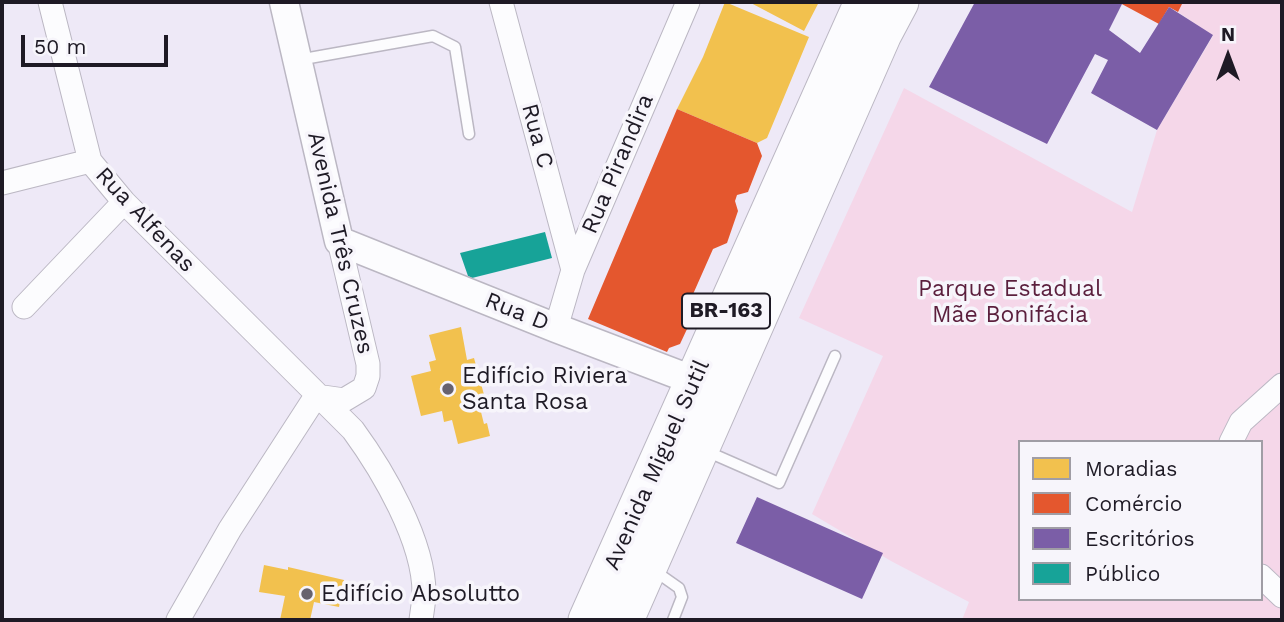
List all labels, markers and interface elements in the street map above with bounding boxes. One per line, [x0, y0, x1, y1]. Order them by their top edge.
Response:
scale bar [24, 21, 172, 65]
north arrow [1193, 21, 1263, 91]
text: N [1221, 23, 1235, 46]
text: 50 m [34, 34, 86, 59]
street label: Rua Pirandira [576, 90, 660, 238]
street label: Rua C [515, 101, 559, 171]
street label: Avenida Três Cruzes [301, 129, 379, 357]
street label: Rua Alfenas [89, 162, 201, 278]
park label: Parque Estadual Mãe Bonifácia [918, 275, 1102, 329]
street label: Rua D [481, 287, 553, 337]
road number: BR-163 [682, 294, 770, 328]
street label: Avenida Miguel Sutil [598, 356, 716, 574]
place label: Edifício Riviera Santa Rosa [462, 362, 627, 416]
marker: Edifício Riviera Santa Rosa [440, 381, 456, 397]
legend [1018, 440, 1263, 601]
text: Moradias [1085, 456, 1177, 481]
text: Comércio [1085, 491, 1182, 516]
text: Escritórios [1085, 526, 1195, 551]
text: Público [1085, 561, 1160, 586]
place label: Edifício Absolutto [321, 580, 520, 608]
marker: Edifício Absolutto [299, 586, 315, 602]

